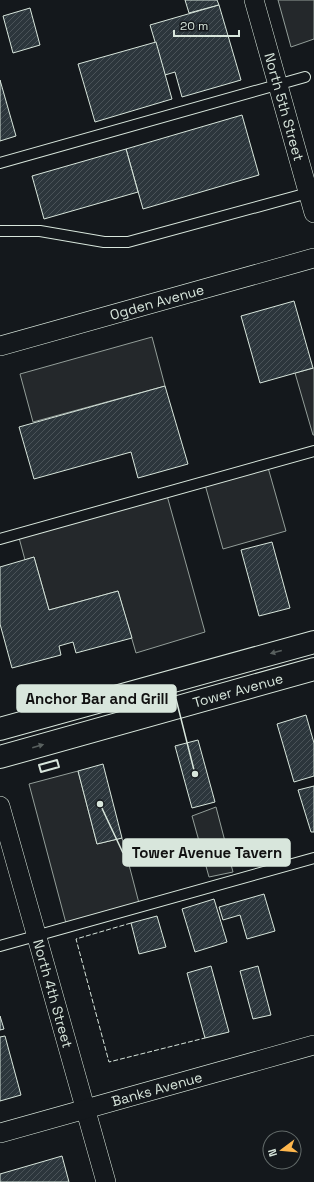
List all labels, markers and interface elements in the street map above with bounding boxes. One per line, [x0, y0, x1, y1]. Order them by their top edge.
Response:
scale bar [174, 12, 239, 38]
text: 20 m [180, 18, 208, 34]
street label: North 5th Street [260, 51, 308, 163]
street label: Ogden Avenue [108, 280, 206, 324]
one-way arrow [270, 649, 282, 655]
street label: Tower Avenue [191, 669, 285, 712]
callout: Anchor Bar and Grill [17, 685, 176, 712]
text: Anchor Bar and Grill [25, 689, 169, 708]
one-way arrow [31, 743, 44, 749]
callout: Tower Avenue Tavern [123, 839, 290, 866]
text: Tower Avenue Tavern [132, 843, 282, 862]
street label: North 4th Street [29, 937, 77, 1050]
street label: Banks Avenue [109, 1068, 204, 1110]
north arrow [262, 1130, 302, 1170]
text: N [265, 1147, 280, 1158]

